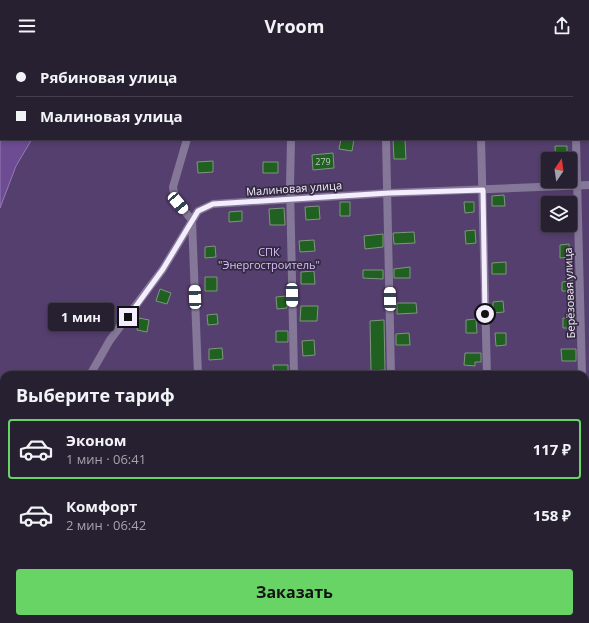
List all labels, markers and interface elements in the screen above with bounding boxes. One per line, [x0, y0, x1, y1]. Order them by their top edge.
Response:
text: Vroom [265, 14, 324, 38]
icon: menu [16, 15, 38, 37]
icon: share [551, 15, 573, 37]
text: Рябиновая улица [40, 67, 177, 87]
text: Малиновая улица [40, 106, 183, 126]
north arrow [541, 152, 577, 188]
map controls [541, 152, 577, 232]
house number: 279 [315, 155, 331, 168]
street label: Малиновая улица [246, 177, 342, 199]
car [166, 190, 190, 216]
button: layers [541, 196, 577, 232]
park label: СПК "Энергостроитель" [218, 244, 320, 272]
street label: Берёзовая улица [560, 247, 578, 339]
car [286, 283, 298, 307]
car [189, 285, 201, 309]
car [384, 287, 396, 311]
callout: 1 мин [48, 303, 114, 331]
route start [476, 305, 494, 323]
text: 1 мин [61, 308, 101, 326]
route end [119, 308, 137, 326]
text: Выберите тариф [16, 383, 175, 407]
text: Эконом [66, 430, 126, 450]
icon: car [18, 431, 54, 467]
text: 117 ₽ [533, 439, 571, 459]
text: 1 мин · 06:41 [66, 450, 146, 468]
text: Комфорт [66, 496, 137, 516]
icon: car [18, 497, 54, 533]
text: 158 ₽ [533, 505, 571, 525]
text: 2 мин · 06:42 [66, 516, 146, 534]
button: Заказать [16, 569, 573, 615]

